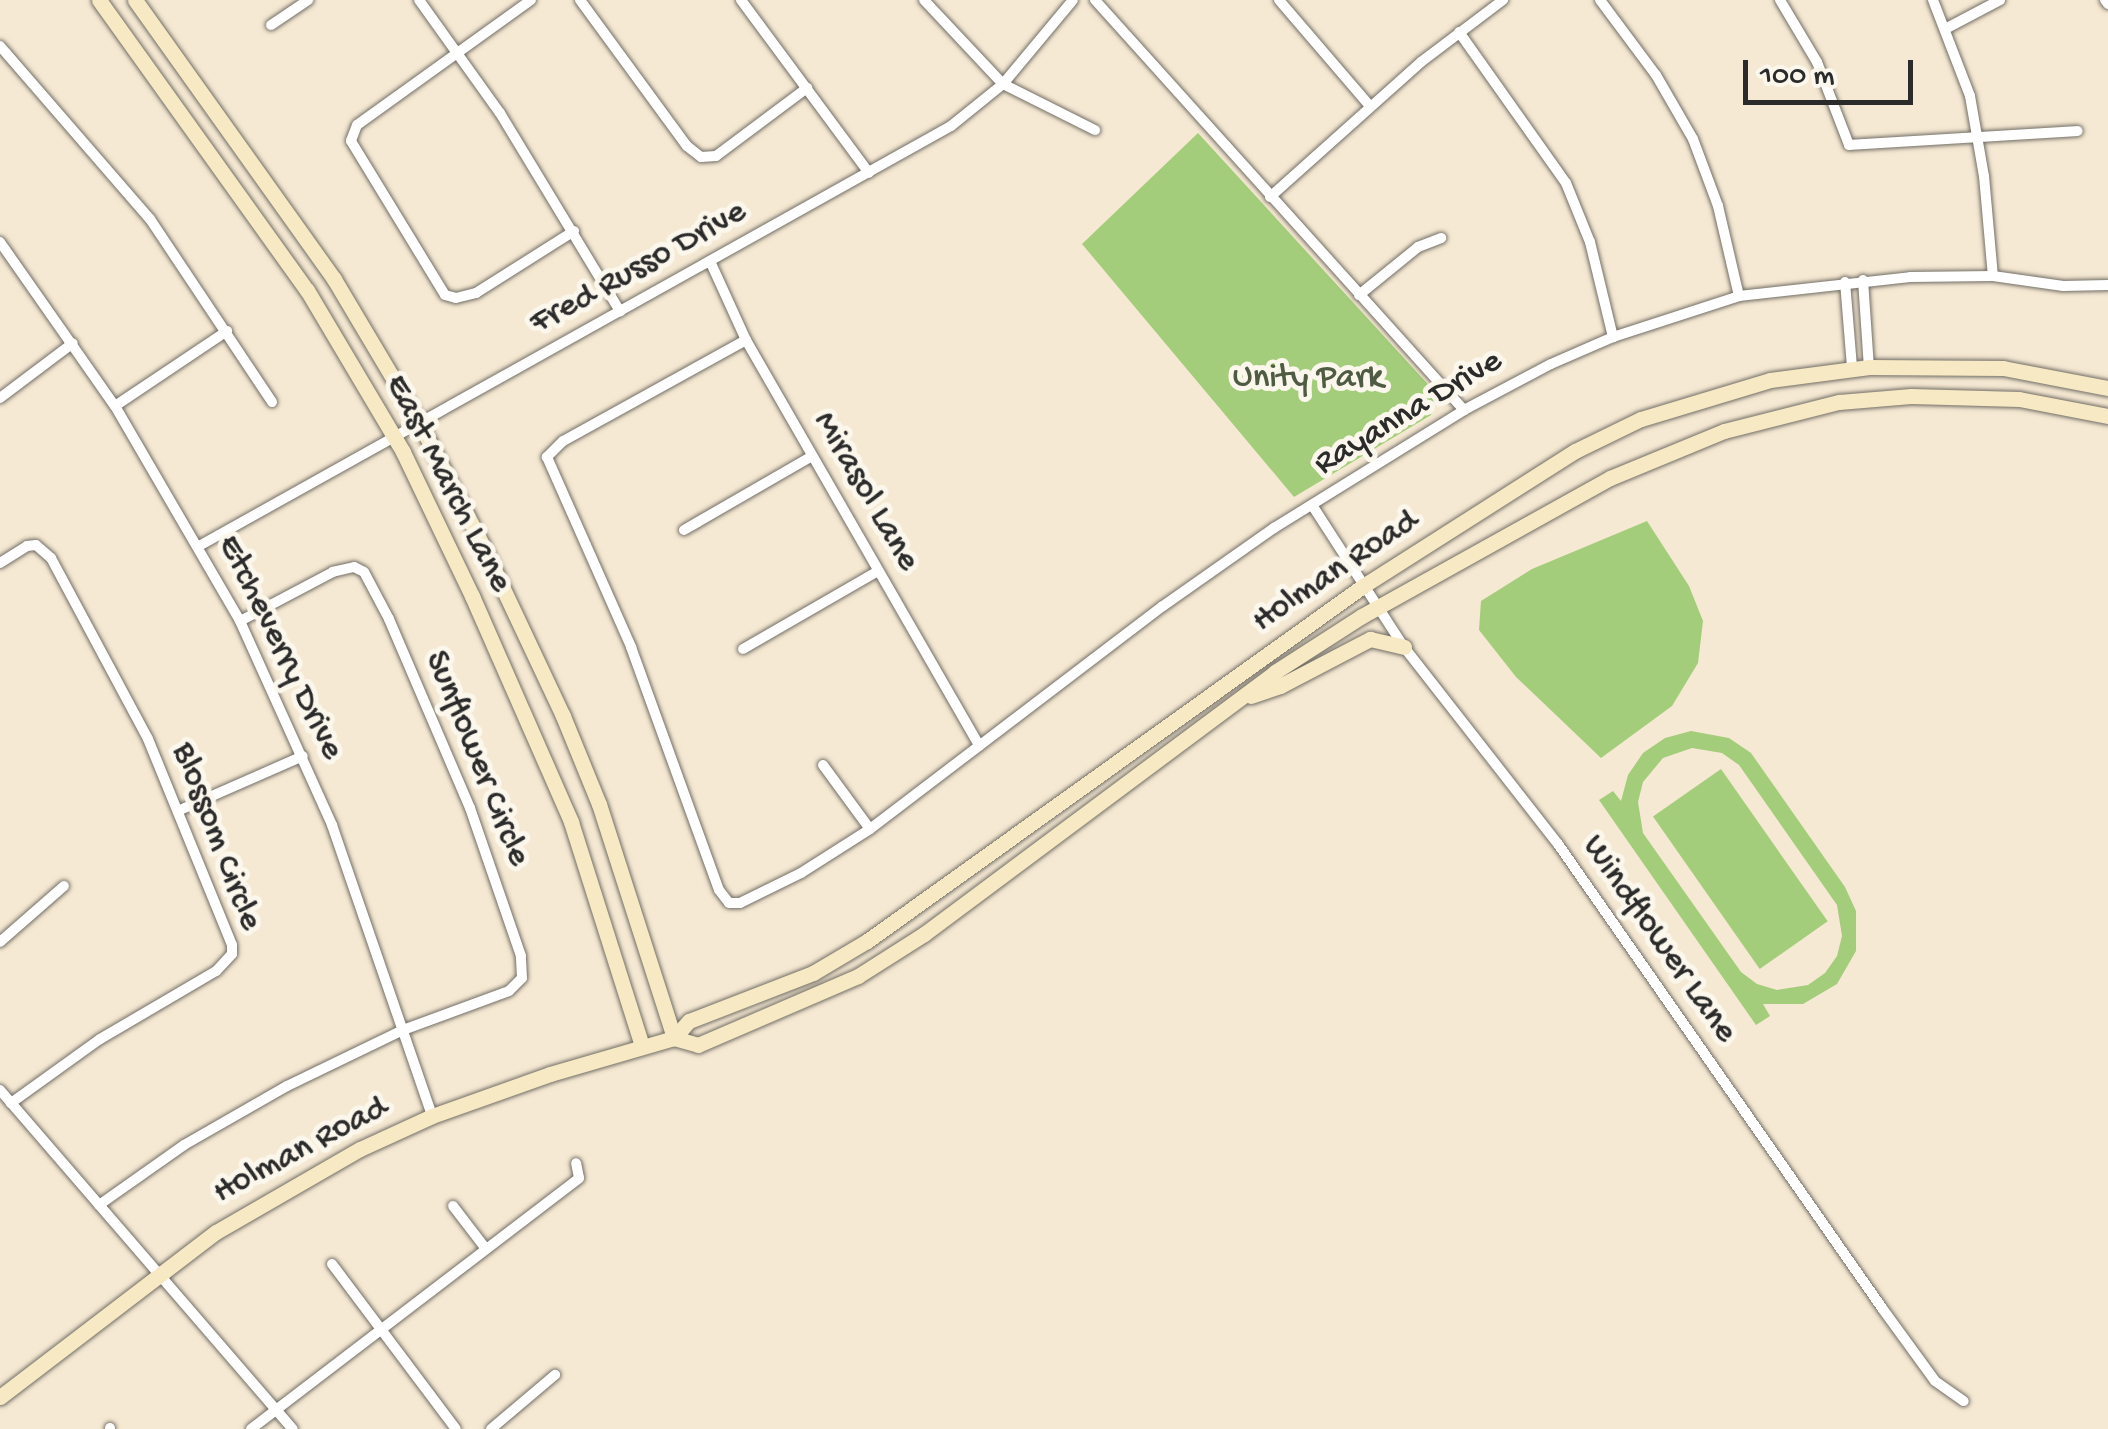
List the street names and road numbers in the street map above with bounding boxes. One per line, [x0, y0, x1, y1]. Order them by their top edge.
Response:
street label: Fred Russo Drive [524, 192, 754, 346]
street label: Rayanna Drive [1307, 341, 1511, 487]
street label: East March Lane [374, 368, 520, 600]
street label: Mirasol Lane [802, 405, 928, 579]
street label: Holman Road [1245, 501, 1427, 643]
street label: Etcheverry Drive [206, 529, 352, 767]
street label: Sunflower Circle [414, 645, 538, 873]
street label: Blossom Circle [160, 737, 270, 937]
street label: Windflower Lane [1571, 828, 1745, 1052]
street label: Holman Road [207, 1088, 395, 1214]

